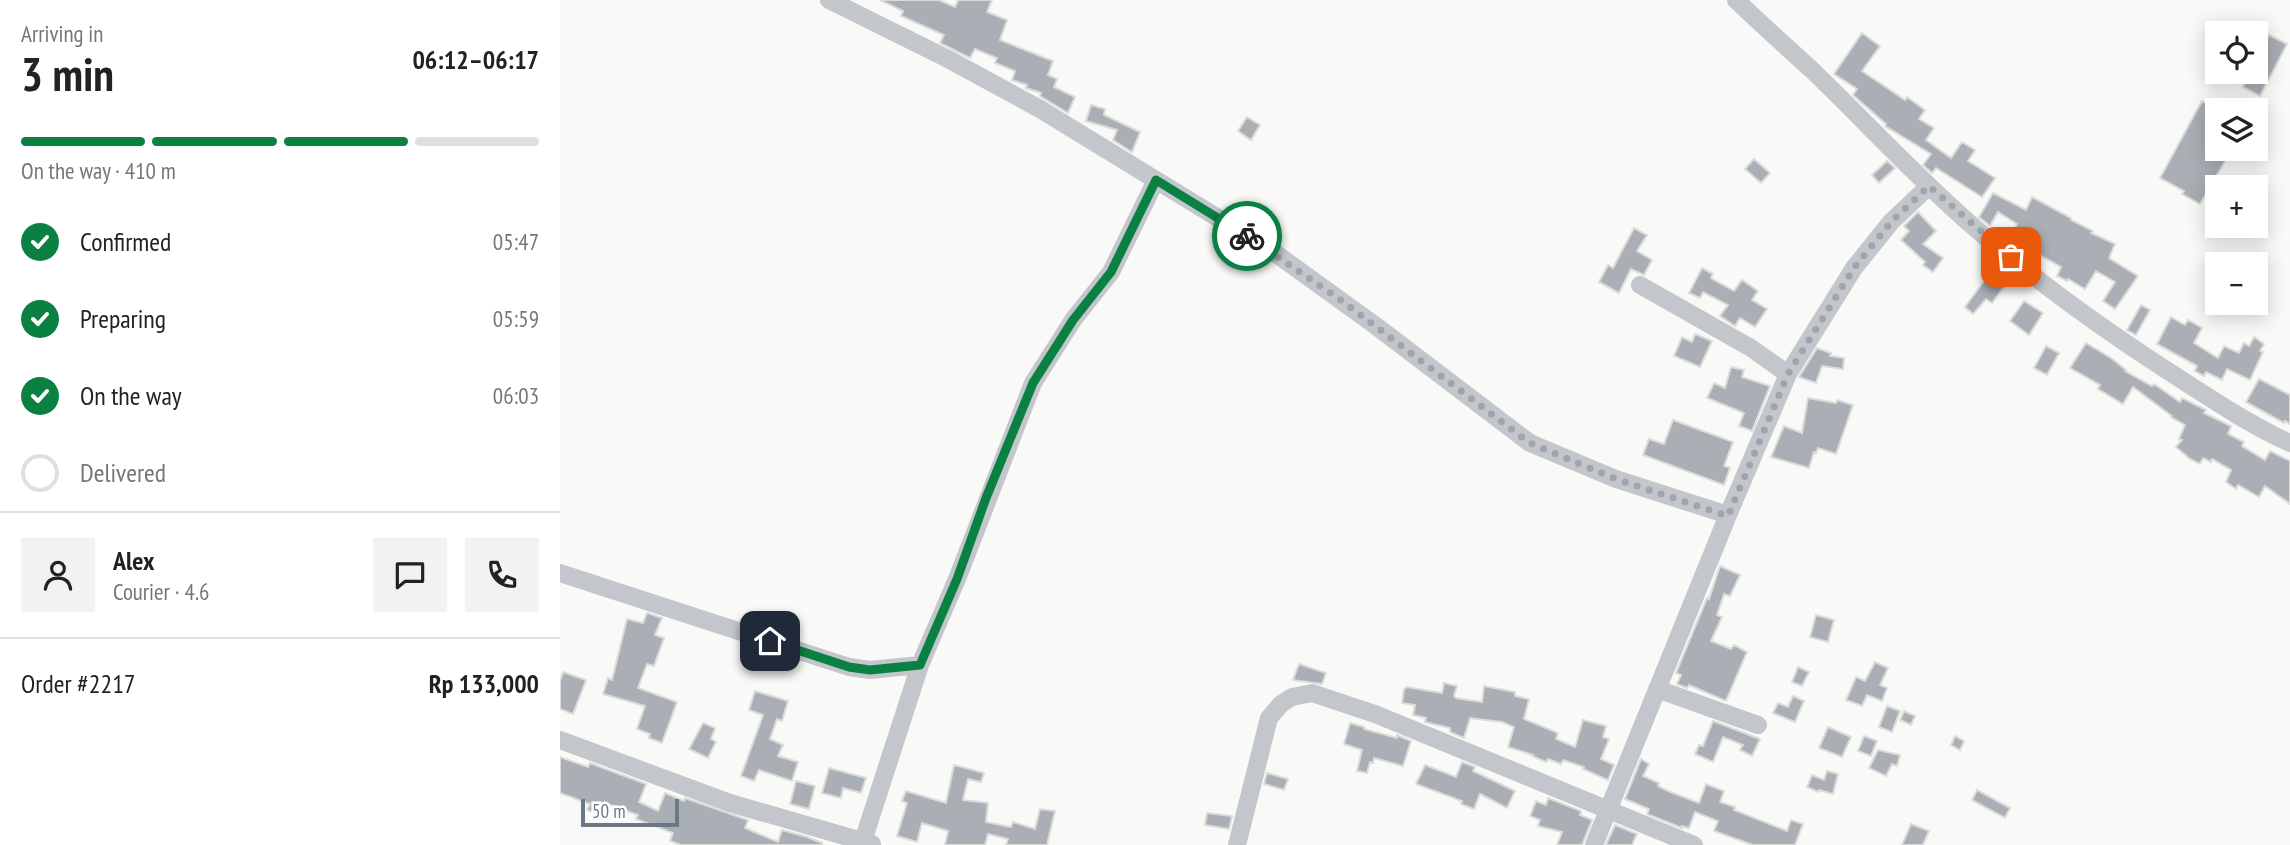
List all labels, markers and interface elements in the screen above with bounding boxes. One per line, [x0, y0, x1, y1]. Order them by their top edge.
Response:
text: Arriving in [21, 19, 103, 48]
map controls [2205, 21, 2268, 315]
button: locate [2205, 21, 2268, 84]
text: 06:12–06:17 [412, 43, 539, 76]
text: 3 min [21, 44, 114, 104]
button: layers [2205, 98, 2268, 161]
text: On the way · 410 m [21, 156, 176, 185]
button: + [2205, 175, 2268, 238]
courier [1212, 201, 1282, 271]
icon: bike [1228, 217, 1266, 255]
icon: check [21, 223, 59, 261]
text: Confirmed [80, 225, 171, 258]
text: 05:47 [493, 227, 539, 256]
pin [1981, 227, 2041, 287]
icon: bag [1992, 238, 2030, 276]
button: − [2205, 252, 2268, 315]
icon: check [21, 300, 59, 338]
text: Preparing [80, 302, 166, 335]
text: 05:59 [493, 304, 539, 333]
icon: check [21, 377, 59, 415]
text: On the way [80, 379, 182, 412]
text: 06:03 [493, 381, 539, 410]
text: Delivered [80, 456, 166, 489]
button: person [21, 538, 95, 612]
button: chat [373, 538, 447, 612]
button: phone [465, 538, 539, 612]
text: Alex [113, 544, 154, 577]
text: Courier · 4.6 [113, 577, 209, 606]
pin [740, 611, 800, 671]
icon: home [751, 622, 789, 660]
text: Order #2217 [21, 667, 136, 700]
text: Rp 133,000 [429, 667, 539, 700]
scale bar [581, 796, 679, 828]
text: 50 m [592, 799, 626, 823]

